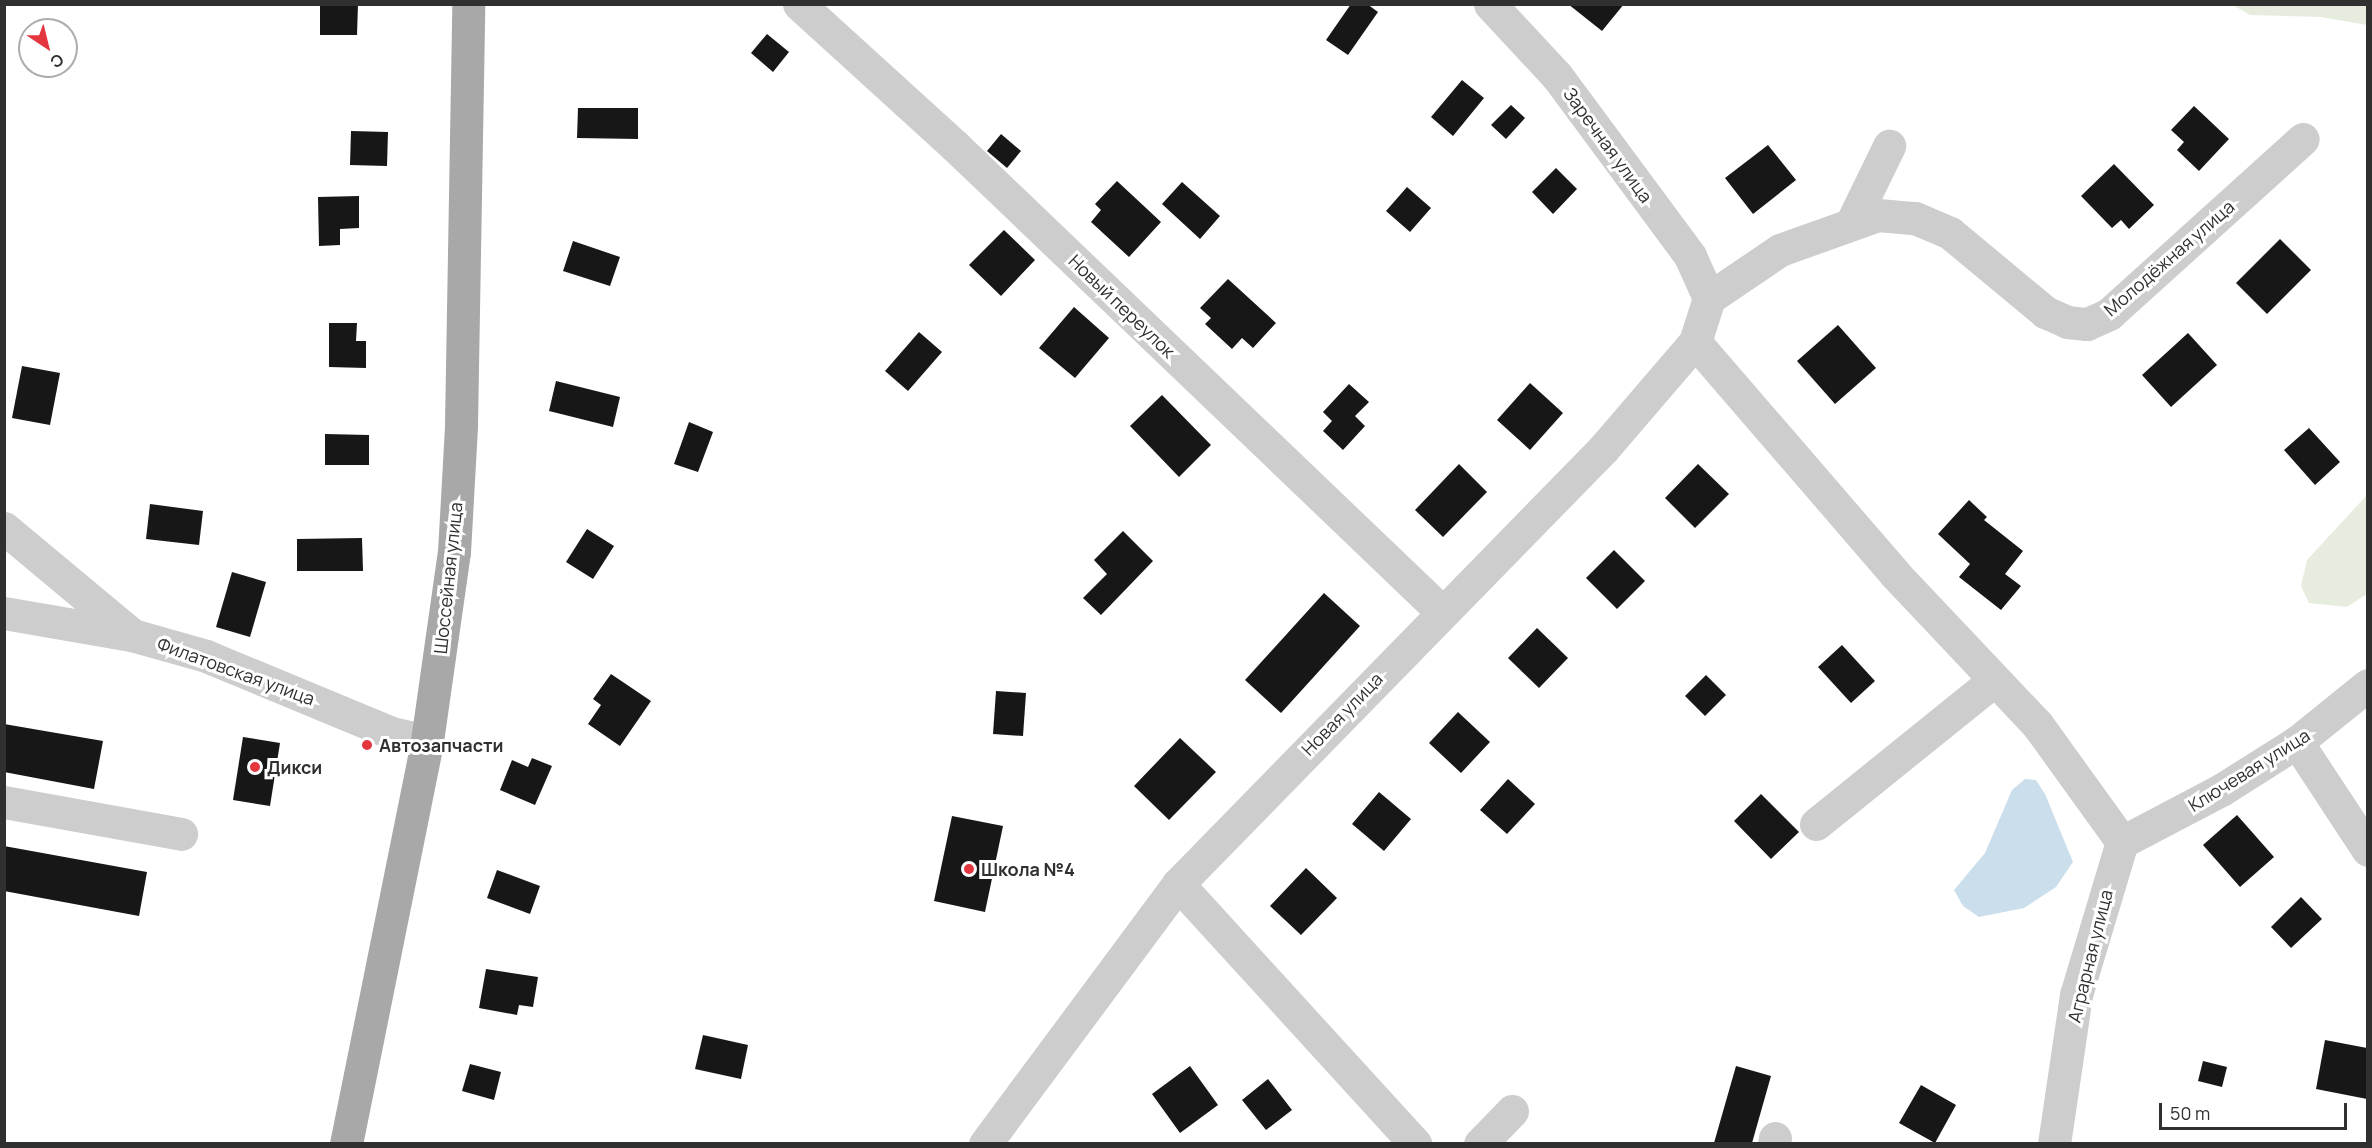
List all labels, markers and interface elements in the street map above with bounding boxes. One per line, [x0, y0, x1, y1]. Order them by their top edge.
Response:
north arrow [18, 18, 78, 78]
text: С [46, 49, 68, 74]
street label: Заречная улица [1559, 83, 1657, 207]
street label: Молодёжная улица [2100, 196, 2238, 320]
street label: Новый переулок [1064, 250, 1180, 362]
street label: Шоссейная улица [429, 501, 467, 655]
street label: Филатовская улица [154, 632, 318, 710]
street label: Новая улица [1297, 668, 1387, 760]
street label: Ключевая улица [2184, 724, 2314, 816]
place label: Автозапчасти [379, 734, 504, 756]
marker: Автозапчасти [360, 738, 374, 752]
place label: Дикси [267, 756, 322, 778]
marker: Дикси [248, 760, 262, 774]
place label: Школа №4 [981, 858, 1075, 880]
marker: Школа №4 [962, 862, 976, 876]
street label: Аграрная улица [2063, 887, 2117, 1025]
scale bar [2162, 1091, 2350, 1129]
text: 50 m [2170, 1101, 2210, 1125]

